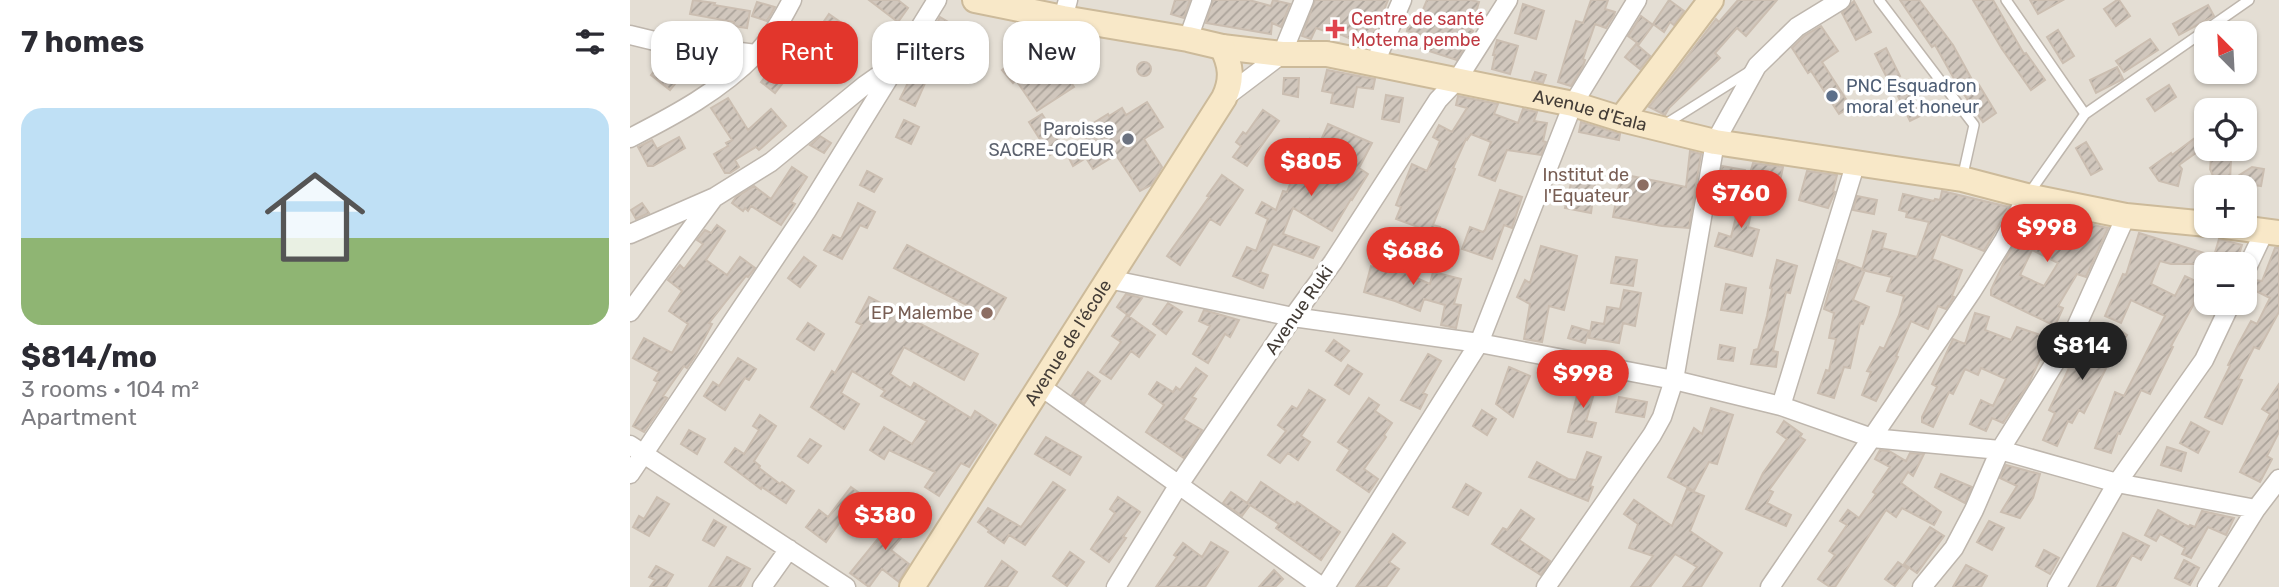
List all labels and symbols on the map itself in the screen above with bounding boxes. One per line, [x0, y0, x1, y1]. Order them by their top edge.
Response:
place label: Centre de santé Motema pembe [1351, 8, 1484, 51]
marker: Centre de santé Motema pembe [1325, 19, 1345, 39]
north arrow [2194, 21, 2258, 84]
place label: PNC Esquadron moral et honeur [1846, 75, 1979, 118]
street label: Avenue d'Eala [1531, 85, 1649, 136]
marker: PNC Esquadron moral et honeur [1824, 88, 1840, 104]
place label: Paroisse SACRE-COEUR [989, 118, 1114, 161]
marker: Paroisse SACRE-COEUR [1120, 131, 1136, 147]
pin: $805 [1270, 138, 1352, 198]
place label: Institut de l'Equateur [1543, 164, 1629, 207]
pin: $760 [1700, 170, 1782, 230]
marker: Institut de l'Equateur [1635, 177, 1651, 193]
pin: $998 [2006, 204, 2088, 264]
pin: $686 [1372, 228, 1454, 287]
street label: Avenue Ruki [1260, 261, 1338, 359]
street label: Avenue de l'école [1020, 275, 1116, 410]
place label: EP Malembe [871, 302, 973, 324]
marker: EP Malembe [979, 305, 995, 321]
pin: $814 [2041, 322, 2123, 382]
pin: $998 [1542, 350, 1624, 410]
pin: $380 [844, 492, 926, 552]

